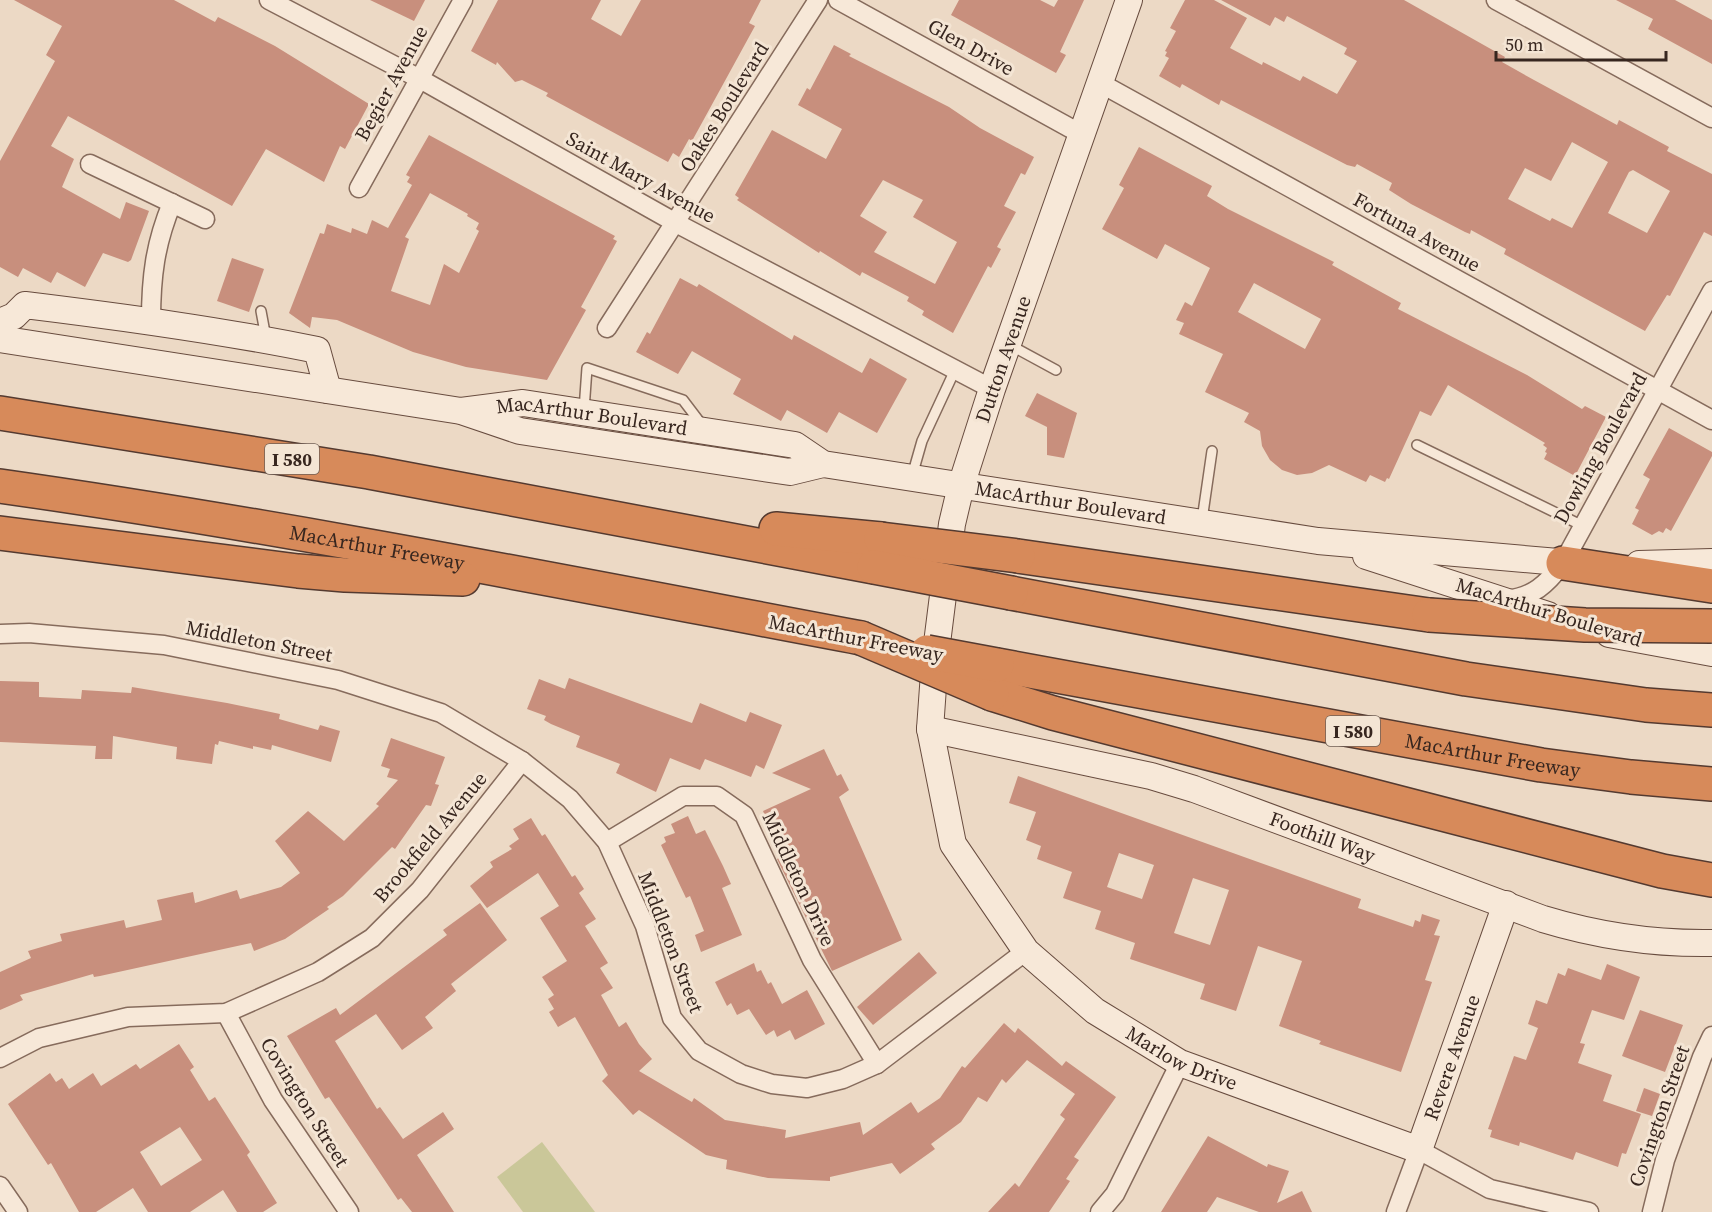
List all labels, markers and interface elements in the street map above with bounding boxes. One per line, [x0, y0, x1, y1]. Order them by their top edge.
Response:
street label: Glen Drive [923, 12, 1019, 82]
street label: Begier Avenue [348, 20, 434, 146]
scale bar [1496, 24, 1666, 62]
text: 50 m [1505, 32, 1543, 57]
street label: Oakes Boulevard [673, 36, 776, 178]
street label: Saint Mary Avenue [561, 124, 721, 230]
street label: Fortuna Avenue [1348, 185, 1486, 279]
street label: Dutton Avenue [968, 292, 1038, 426]
street label: Dowling Boulevard [1547, 366, 1654, 529]
street label: MacArthur Boulevard [494, 389, 690, 442]
road number: I 580 [265, 444, 319, 474]
street label: MacArthur Boulevard [973, 474, 1169, 531]
street label: MacArthur Freeway [287, 518, 468, 577]
street label: MacArthur Boulevard [1453, 570, 1646, 654]
street label: MacArthur Freeway [766, 607, 947, 669]
street label: Middleton Street [183, 613, 335, 669]
road number: I 580 [1326, 716, 1380, 746]
street label: MacArthur Freeway [1403, 726, 1583, 784]
street label: Brookfield Avenue [367, 765, 493, 909]
street label: Foothill Way [1266, 804, 1380, 870]
street label: Middleton Drive [756, 807, 842, 951]
street label: Middleton Street [631, 868, 711, 1017]
street label: Revere Avenue [1417, 991, 1487, 1124]
street label: Marlow Drive [1121, 1019, 1241, 1097]
street label: Covington Street [254, 1032, 356, 1173]
street label: Covington Street [1622, 1041, 1697, 1191]

